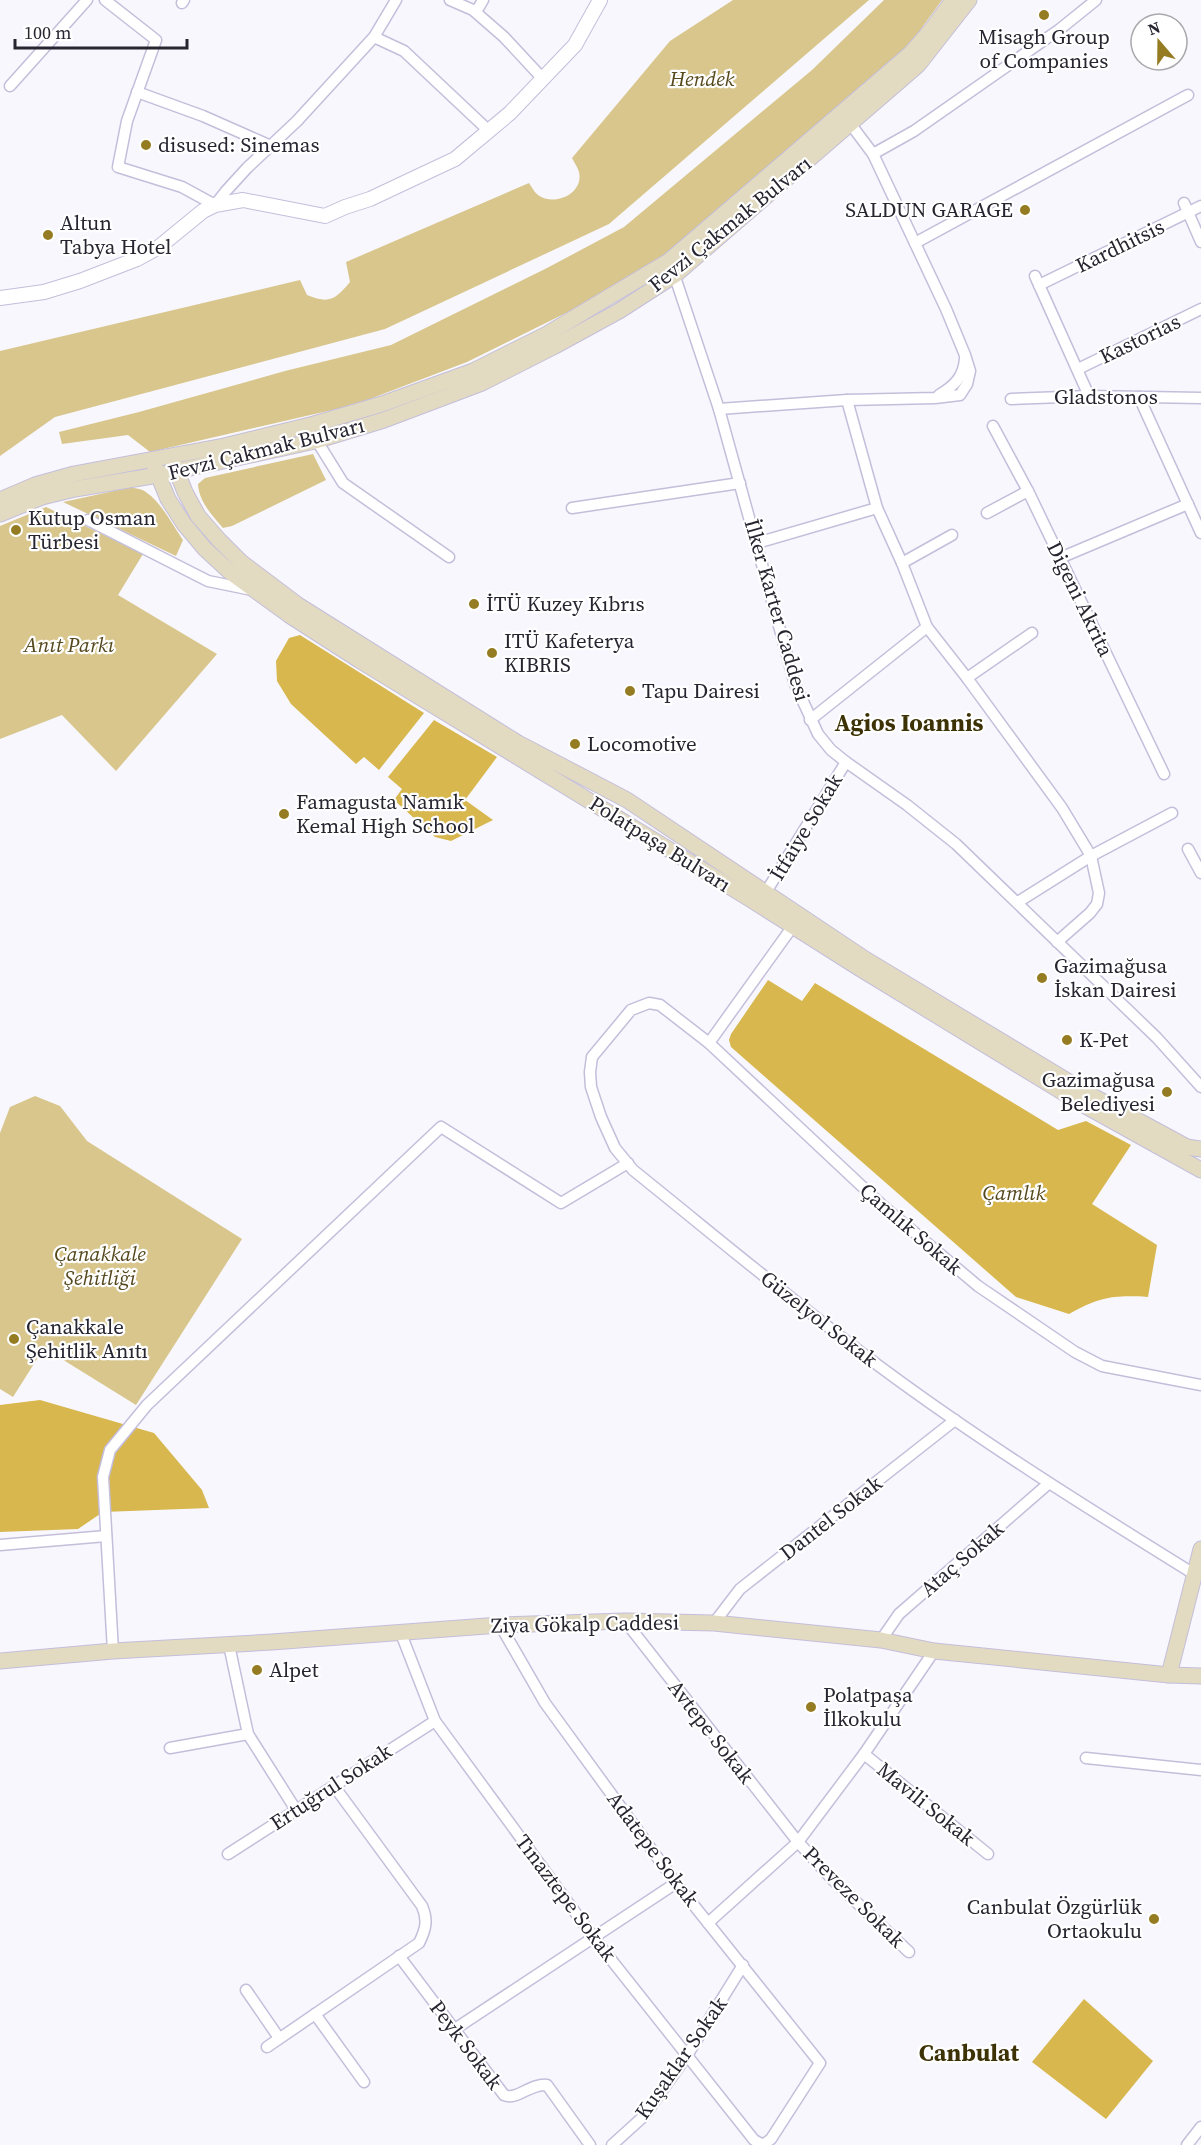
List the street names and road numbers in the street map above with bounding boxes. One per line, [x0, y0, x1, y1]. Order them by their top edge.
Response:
street label: Fevzi Çakmak Bulvarı [642, 149, 817, 298]
street label: Kardhitsis [1071, 212, 1169, 279]
street label: Kastorias [1094, 306, 1185, 371]
street label: Gladstonos [1054, 382, 1158, 411]
street label: Fevzi Çakmak Bulvarı [165, 410, 367, 487]
street label: İlker Karter Caddesi [738, 515, 817, 704]
street label: Digeni Akrita [1040, 536, 1121, 661]
street label: İtfaiye Sokak [762, 767, 849, 886]
street label: Polatpaşa Bulvarı [584, 788, 736, 899]
street label: Çamlık Sokak [854, 1176, 969, 1282]
street label: Güzelyol Sokak [755, 1264, 884, 1374]
street label: Dantel Sokak [774, 1468, 888, 1567]
street label: Ataç Sokak [914, 1514, 1010, 1603]
street label: Ziya Gökalp Caddesi [491, 1607, 679, 1640]
street label: Avtepe Sokak [662, 1674, 761, 1790]
street label: Ertuğrul Sokak [264, 1736, 398, 1837]
street label: Mavili Sokak [871, 1755, 982, 1853]
street label: Adatepe Sokak [601, 1785, 706, 1912]
street label: Tınaztepe Sokak [509, 1828, 624, 1968]
street label: Preveze Sokak [797, 1839, 912, 1954]
street label: Kuşaklar Sokak [628, 1990, 734, 2125]
street label: Peyk Sokak [423, 1994, 510, 2096]

